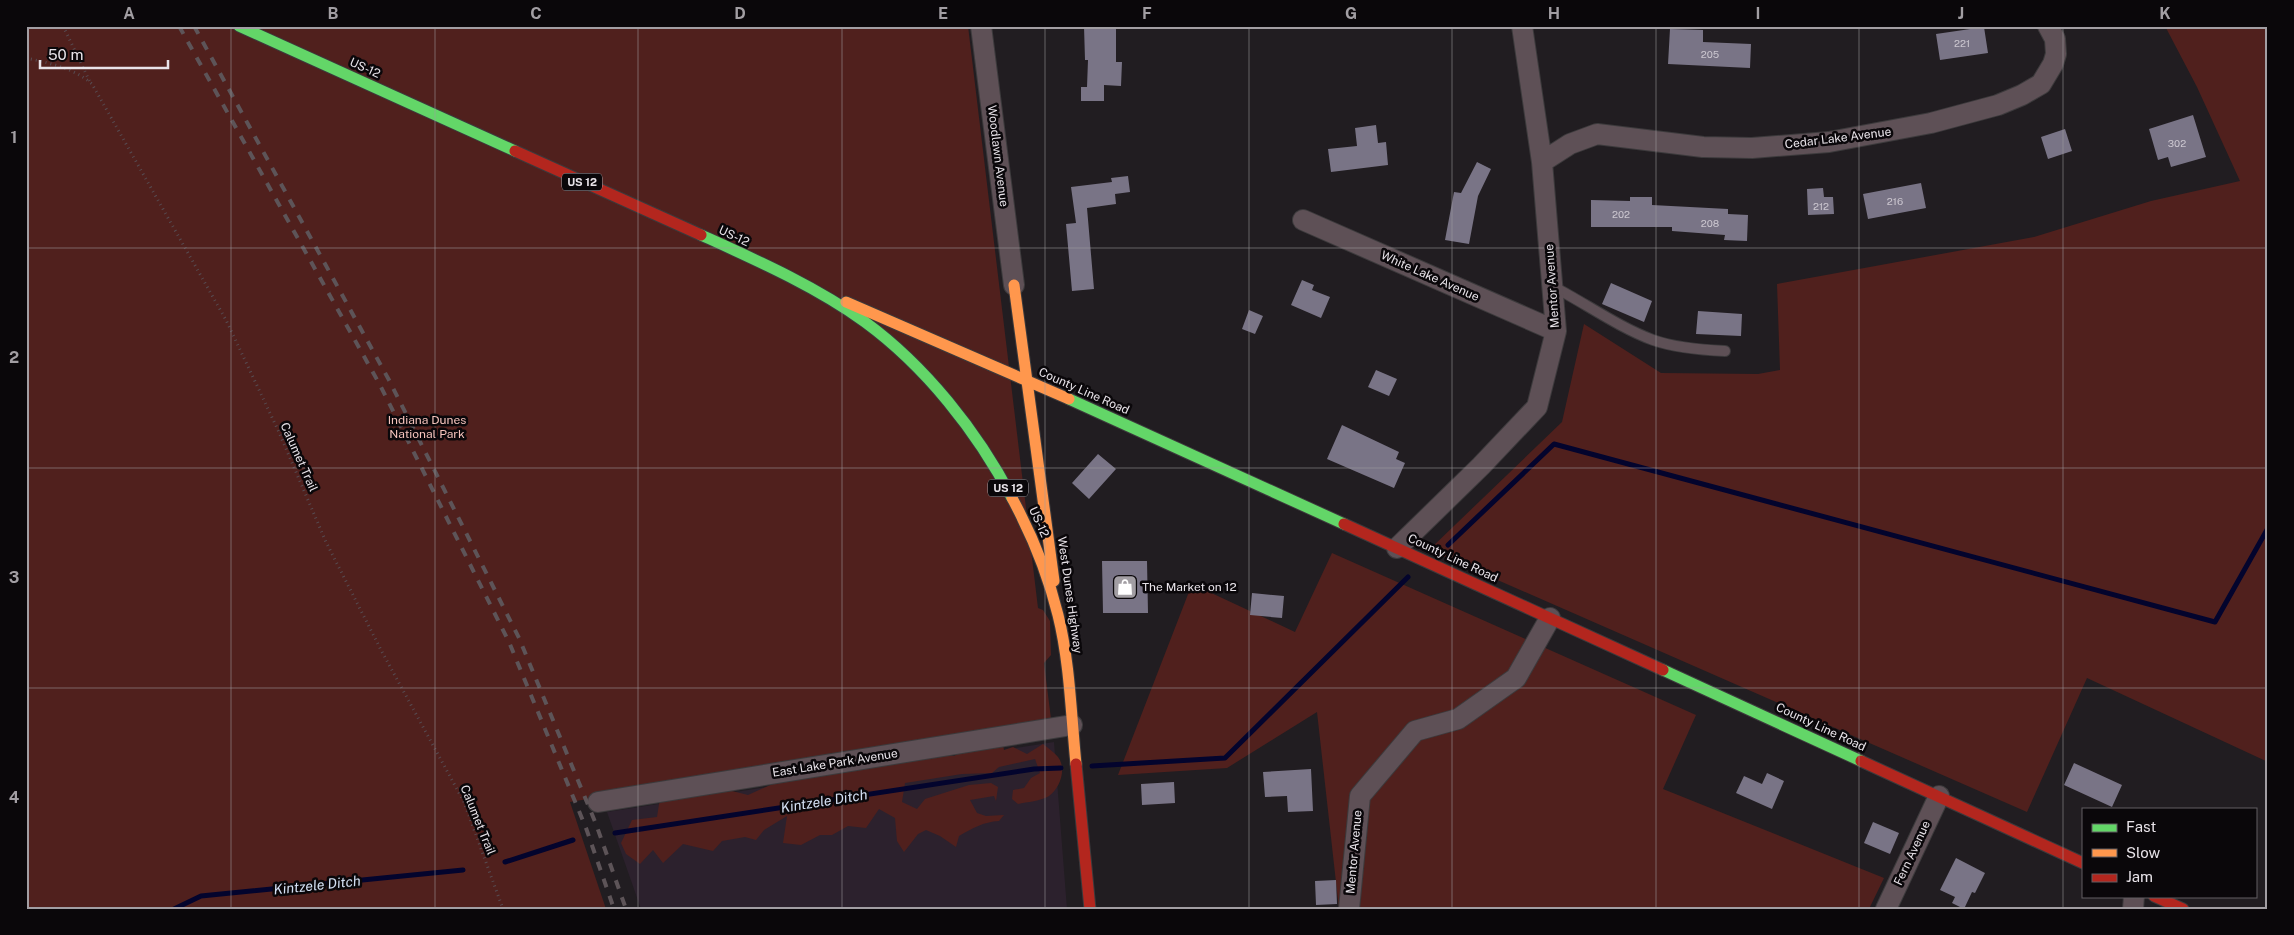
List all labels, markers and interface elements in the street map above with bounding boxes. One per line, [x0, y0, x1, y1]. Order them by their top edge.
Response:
text: A [123, 4, 135, 23]
text: B [328, 4, 339, 23]
text: C [530, 4, 542, 23]
text: D [734, 4, 746, 23]
text: E [938, 4, 948, 23]
text: F [1142, 4, 1152, 23]
text: G [1345, 4, 1357, 23]
text: H [1548, 4, 1560, 23]
text: I [1756, 4, 1760, 23]
text: J [1958, 4, 1964, 23]
text: K [2159, 4, 2171, 23]
house number: 221 [1954, 37, 1970, 49]
scale bar [40, 38, 168, 70]
text: 50 m [48, 46, 83, 63]
house number: 205 [1701, 48, 1719, 60]
street label: US-12 [347, 55, 383, 81]
street label: Woodlawn Avenue [985, 104, 1011, 208]
street label: Cedar Lake Avenue [1784, 125, 1892, 151]
text: 1 [11, 128, 17, 147]
house number: 302 [2168, 137, 2186, 149]
road number: US 12 [562, 173, 602, 190]
house number: 216 [1887, 195, 1903, 207]
house number: 212 [1813, 200, 1829, 212]
house number: 202 [1612, 208, 1630, 220]
house number: 208 [1701, 217, 1719, 229]
street label: US-12 [716, 223, 752, 249]
street label: Mentor Avenue [1542, 243, 1562, 328]
street label: White Lake Avenue [1379, 248, 1482, 304]
text: 2 [9, 348, 19, 367]
street label: County Line Road [1037, 365, 1131, 417]
park label: Indiana Dunes National Park [388, 413, 466, 441]
street label: Calumet Trail [277, 420, 321, 494]
road number: US 12 [988, 479, 1028, 496]
street label: US-12 [1026, 504, 1052, 540]
street label: County Line Road [1406, 531, 1500, 585]
street label: West Dunes Highway [1055, 536, 1085, 655]
text: 3 [9, 568, 19, 587]
shop icon: The Market on 12 [1112, 574, 1138, 600]
place label: The Market on 12 [1142, 580, 1237, 594]
street label: County Line Road [1774, 700, 1868, 754]
street label: East Lake Park Avenue [771, 746, 899, 780]
street label: Calumet Trail [458, 783, 499, 857]
water label: Kintzele Ditch [780, 786, 869, 816]
text: 4 [9, 788, 20, 807]
legend [2082, 808, 2256, 898]
street label: Mentor Avenue [1343, 809, 1365, 895]
street label: Fern Avenue [1891, 818, 1933, 887]
text: Fast [2126, 818, 2156, 835]
text: Slow [2126, 844, 2161, 861]
text: Jam [2126, 868, 2153, 885]
water label: Kintzele Ditch [273, 872, 361, 898]

